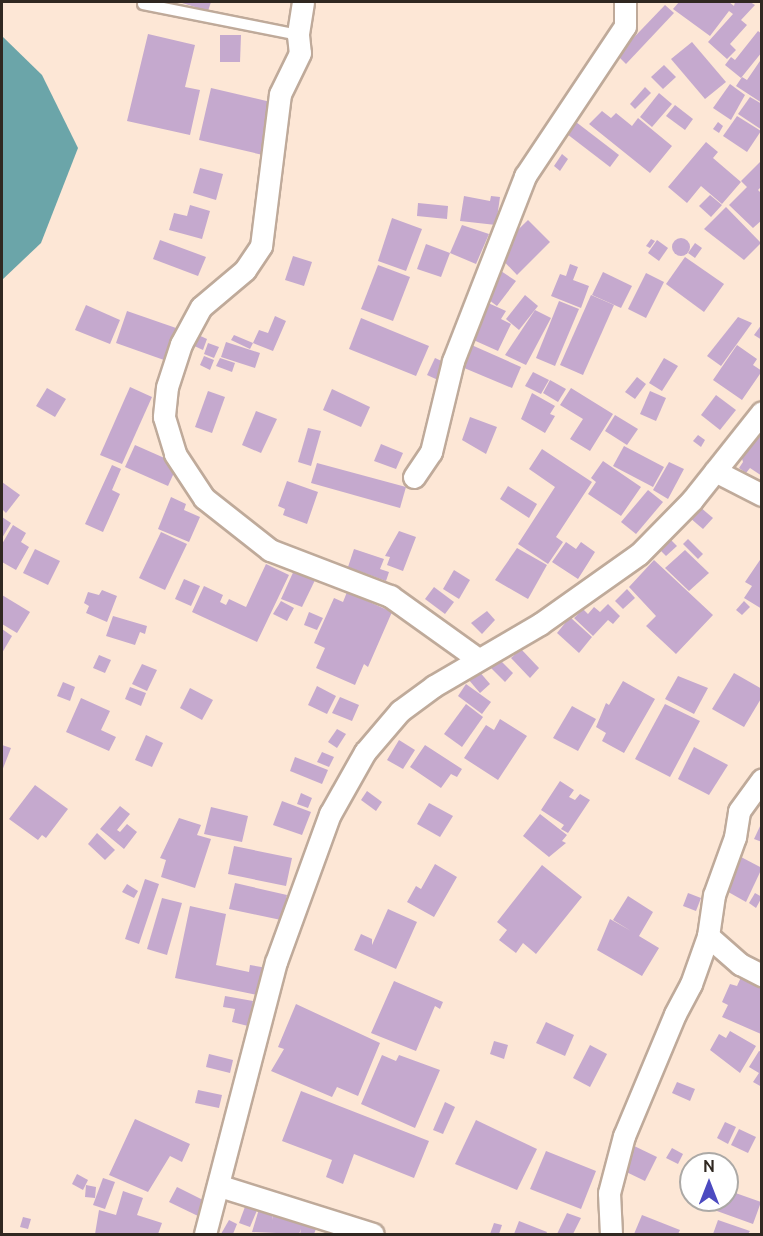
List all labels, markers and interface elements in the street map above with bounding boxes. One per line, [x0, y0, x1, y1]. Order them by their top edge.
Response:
north arrow [679, 1152, 739, 1212]
text: N [703, 1157, 715, 1175]

